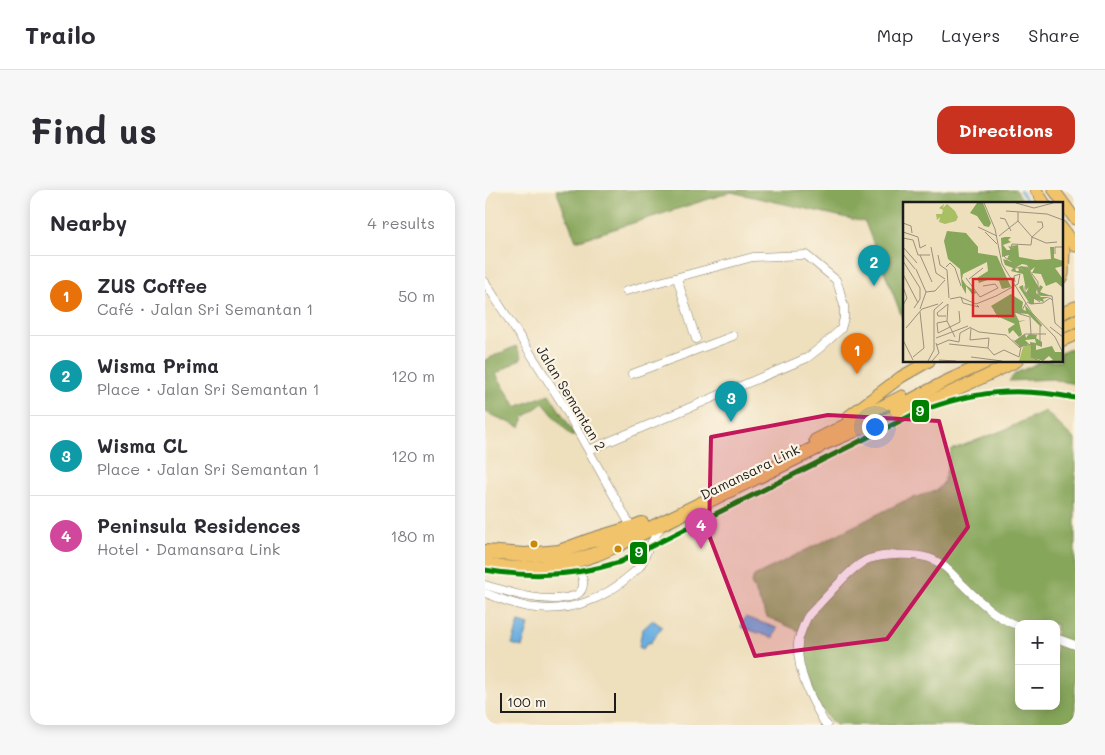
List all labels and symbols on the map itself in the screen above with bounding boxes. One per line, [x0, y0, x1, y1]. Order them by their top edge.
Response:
inset map [903, 202, 1063, 362]
pin: 2 [858, 245, 890, 286]
pin: 1 [841, 333, 873, 374]
street label: Jalan Semantan 2 [532, 341, 610, 454]
pin: 3 [715, 381, 747, 422]
line badge: 9 [911, 399, 930, 423]
text: 9 [916, 401, 925, 420]
your location [862, 414, 888, 440]
street label: Damansara Link [697, 439, 803, 504]
pin: 4 [685, 508, 717, 549]
unlabelled marker [529, 539, 539, 549]
line badge: 9 [629, 541, 648, 565]
text: 9 [635, 542, 644, 561]
unlabelled marker [613, 544, 623, 554]
scale bar [500, 690, 616, 713]

